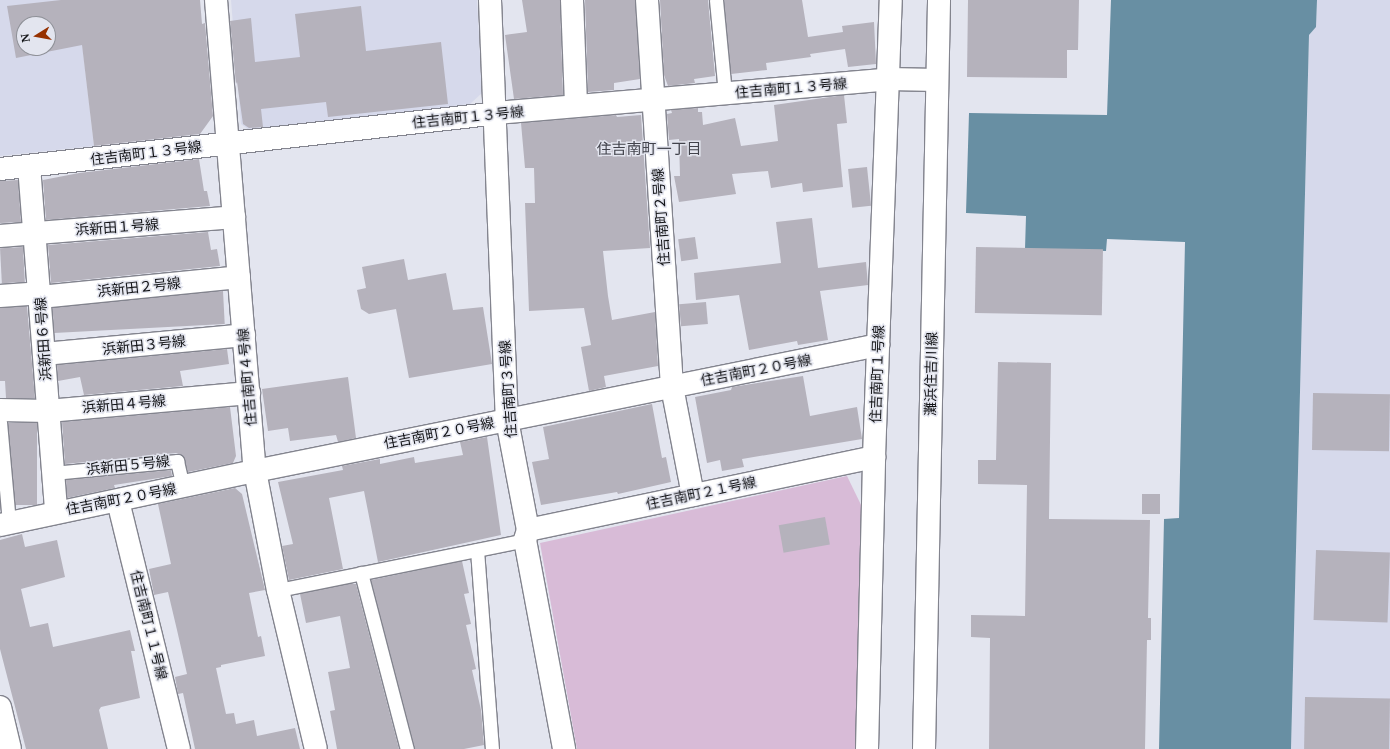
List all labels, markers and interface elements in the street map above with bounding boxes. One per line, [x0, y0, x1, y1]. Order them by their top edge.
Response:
north arrow [16, 16, 56, 56]
text: N [17, 33, 33, 44]
street label: 住吉南町１３号線 [734, 75, 848, 101]
street label: 住吉南町１３号線 [411, 103, 525, 131]
street label: 住吉南町１３号線 [89, 138, 203, 168]
district label: 住吉南町一丁目 [597, 140, 701, 158]
street label: 住吉南町２号線 [649, 168, 673, 266]
street label: 浜新田１号線 [75, 216, 159, 238]
street label: 浜新田２号線 [96, 274, 182, 300]
street label: 浜新田６号線 [32, 297, 54, 381]
street label: 住吉南町１号線 [867, 325, 887, 423]
street label: 住吉南町４号線 [234, 327, 260, 427]
street label: 浜新田３号線 [101, 332, 187, 358]
street label: 灘浜住吉川線 [922, 332, 940, 416]
street label: 住吉南町３号線 [496, 340, 520, 438]
street label: 住吉南町２０号線 [699, 351, 813, 389]
street label: 浜新田４号線 [81, 392, 167, 416]
street label: 住吉南町２０号線 [382, 414, 496, 452]
street label: 浜新田５号線 [85, 452, 171, 478]
street label: 住吉南町２１号線 [644, 473, 758, 513]
street label: 住吉南町２０号線 [64, 480, 178, 518]
street label: 住吉南町１１号線 [127, 569, 171, 681]

